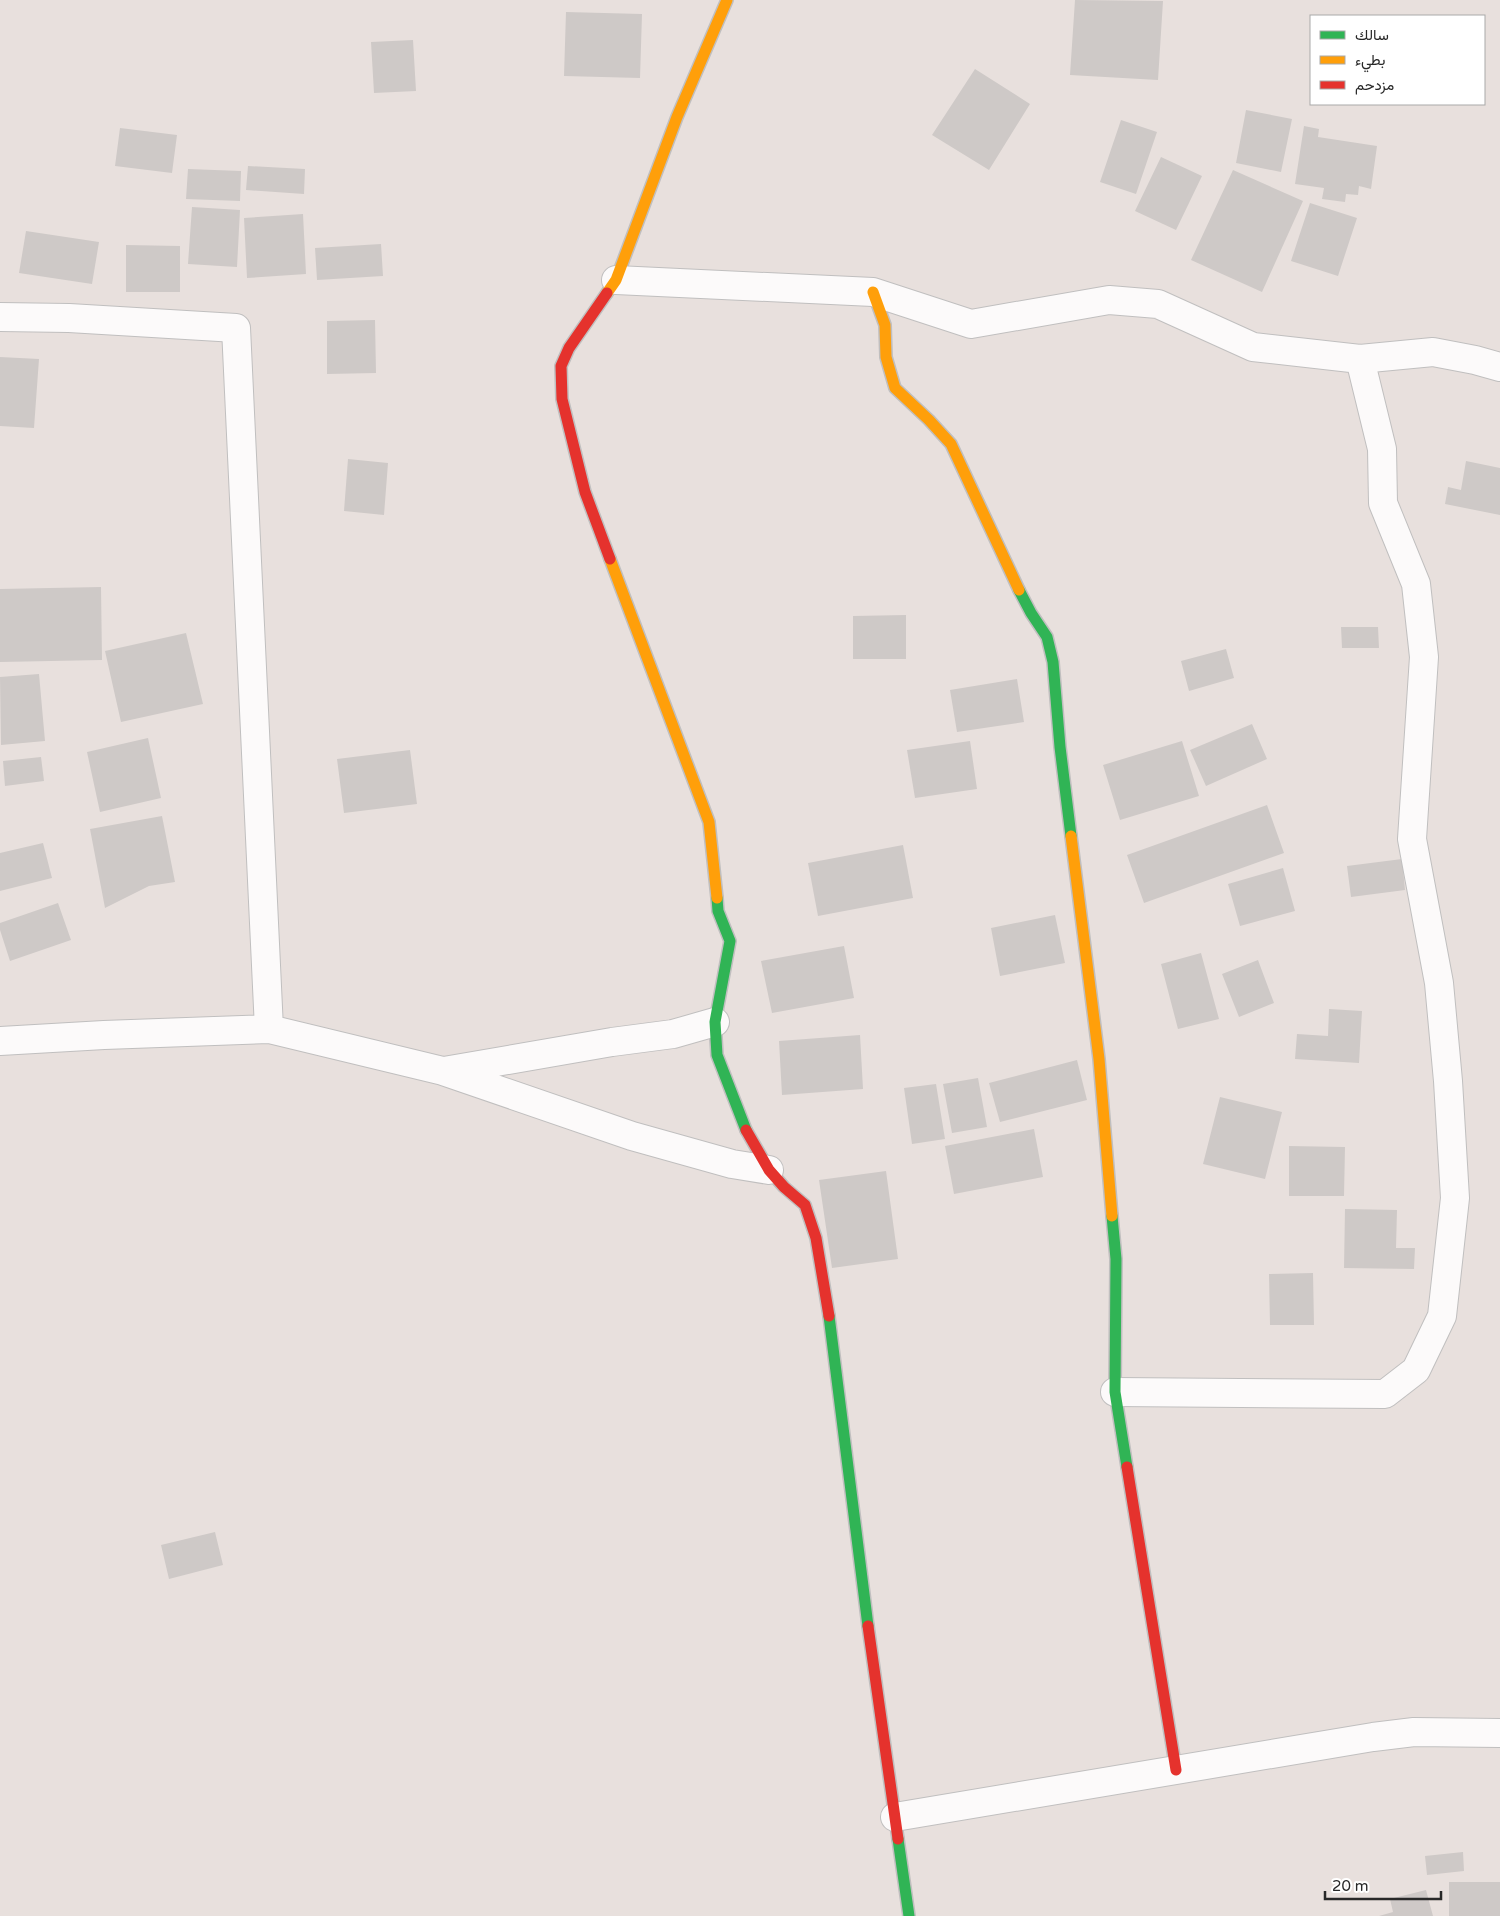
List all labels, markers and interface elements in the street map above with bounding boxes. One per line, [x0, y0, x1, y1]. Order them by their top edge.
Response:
legend [1310, 15, 1485, 105]
text: سالك [1355, 26, 1389, 44]
text: بطيء [1355, 51, 1385, 73]
text: مزدحم [1355, 76, 1394, 95]
scale bar [1325, 1868, 1441, 1900]
text: 20 m [1332, 1877, 1369, 1895]

